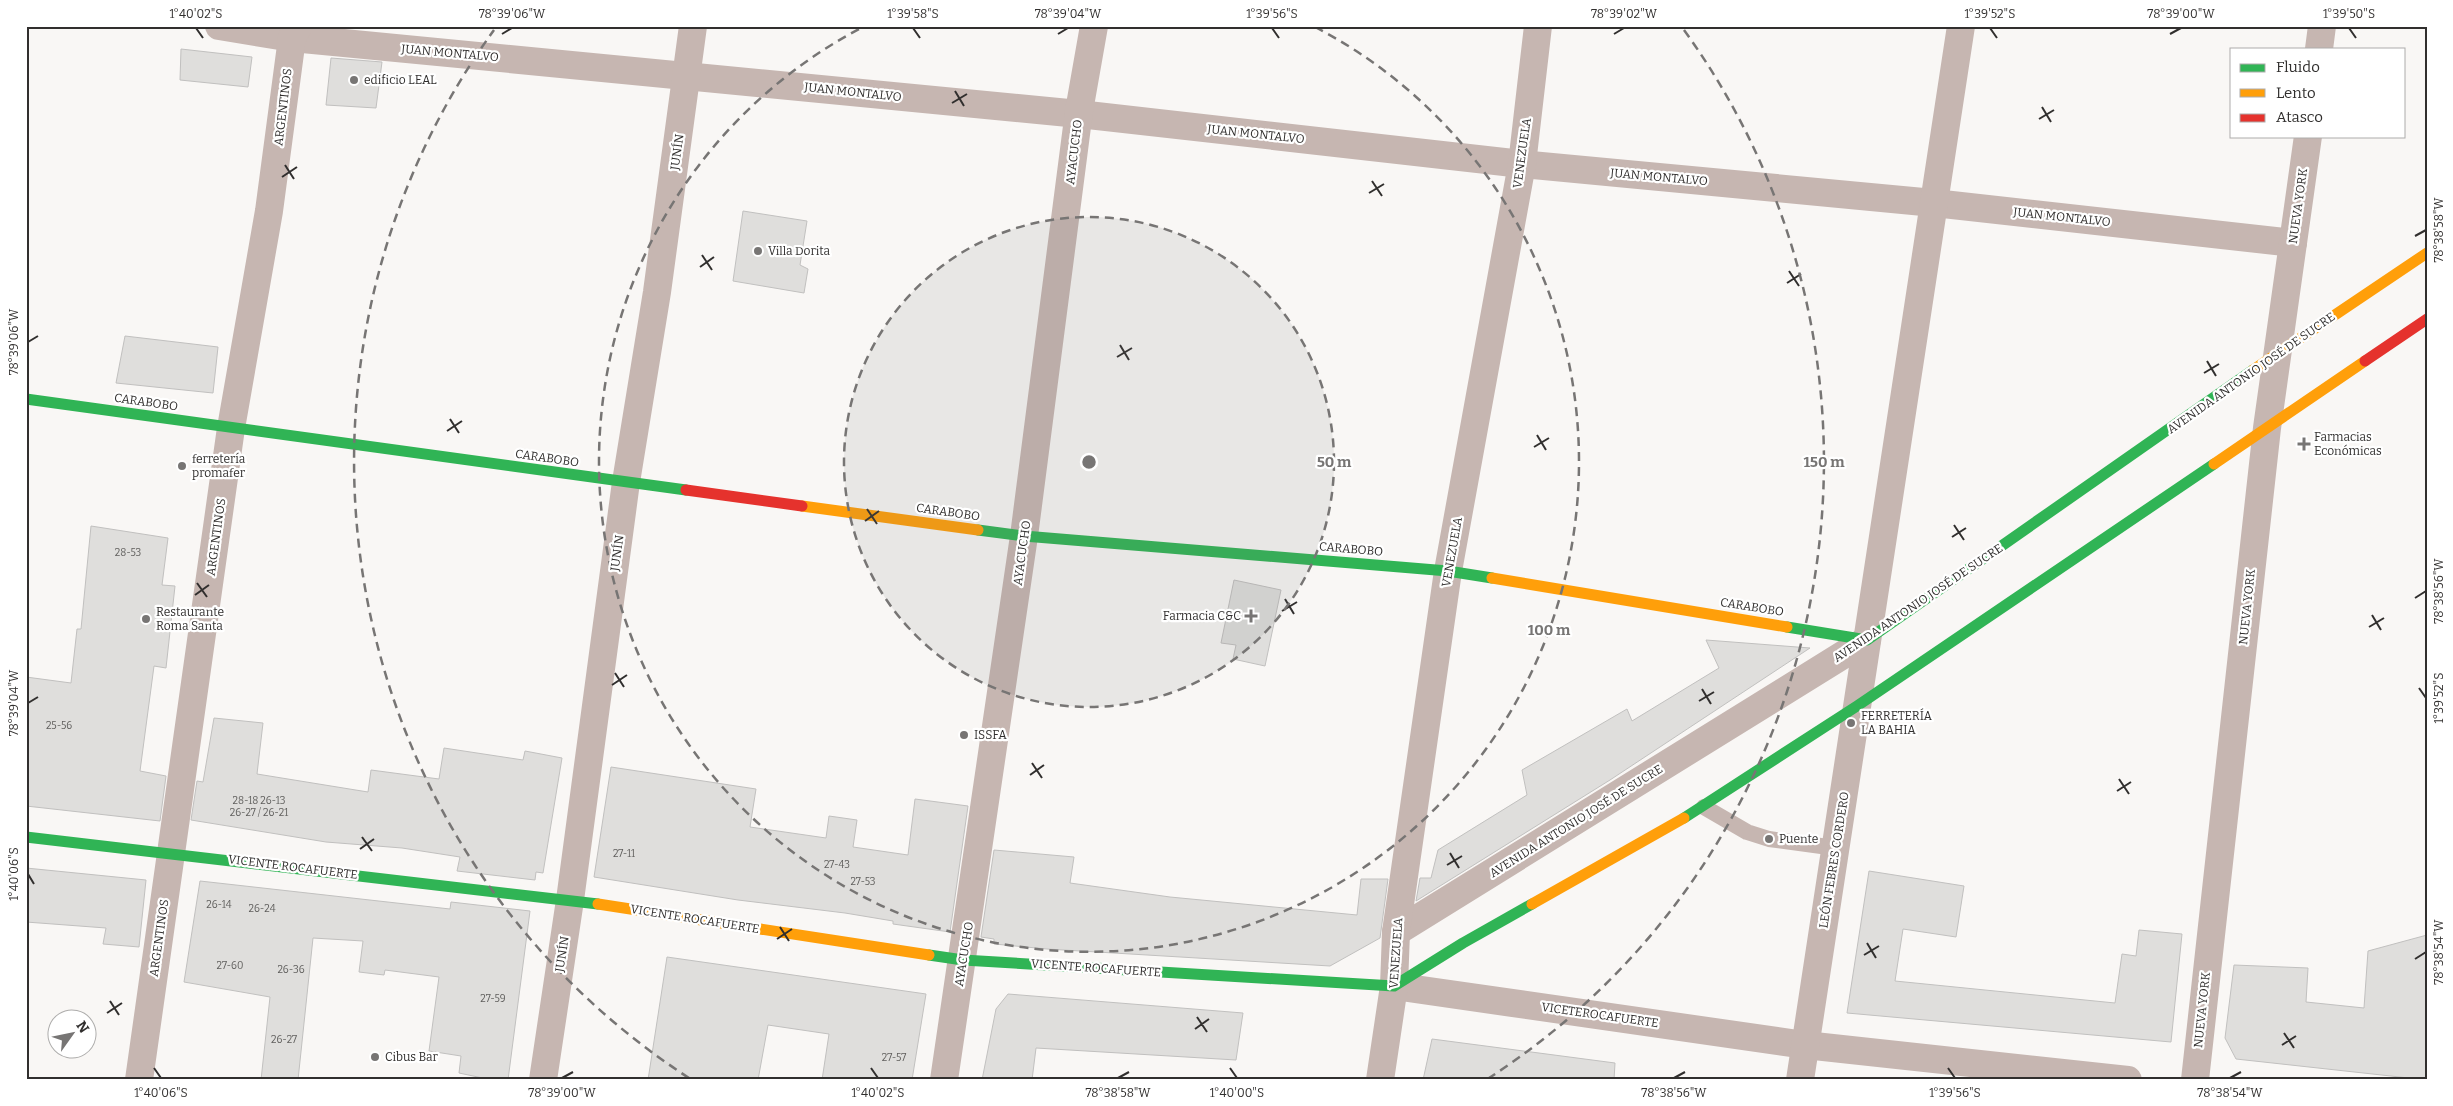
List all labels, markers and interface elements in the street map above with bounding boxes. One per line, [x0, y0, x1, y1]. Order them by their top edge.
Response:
text: 1°40'02"S [169, 7, 223, 21]
text: 78°39'06"W [479, 7, 546, 21]
text: 1°39'58"S [887, 7, 939, 21]
text: 78°39'04"W [1035, 7, 1102, 21]
text: 1°39'56"S [1246, 7, 1298, 21]
text: 78°39'02"W [1591, 7, 1658, 21]
text: 1°39'52"S [1965, 7, 2015, 21]
text: 78°39'00"W [2147, 7, 2215, 21]
text: 1°39'50"S [2323, 7, 2375, 21]
street label: JUAN MONTALVO [400, 42, 499, 64]
legend [2230, 48, 2406, 138]
text: Fluido [2276, 58, 2320, 76]
street label: ARGENTINOS [271, 67, 295, 147]
place label: edificio LEAL [364, 73, 437, 87]
marker: edificio LEAL [348, 74, 360, 86]
street label: JUAN MONTALVO [803, 80, 902, 104]
text: Lento [2276, 84, 2316, 102]
text: Atasco [2276, 108, 2323, 126]
street label: VENEZUELA [1510, 116, 1534, 189]
street label: AYACUCHO [1063, 119, 1085, 185]
street label: JUAN MONTALVO [1206, 122, 1305, 146]
street label: JUNÍN [666, 133, 687, 172]
street label: JUAN MONTALVO [1609, 166, 1708, 188]
street label: NUEVA YORK [2286, 167, 2310, 245]
text: 78°38'58"W [2432, 197, 2446, 263]
street label: JUAN MONTALVO [2012, 205, 2111, 229]
place label: Villa Dorita [768, 244, 830, 258]
marker: Villa Dorita [752, 245, 764, 257]
text: 78°39'06"W [7, 308, 21, 375]
street label: AVENIDA ANTONIO JOSÉ DE SUCRE [2164, 309, 2337, 436]
street label: CARABOBO [113, 391, 179, 413]
place label: Farmacias Económicas [2314, 430, 2382, 458]
marker: Farmacias Económicas [2298, 438, 2310, 450]
street label: CARABOBO [514, 447, 580, 469]
place label: ferretería promafer [192, 452, 246, 480]
centre of rings [1080, 453, 1098, 471]
text: 50 m [1317, 453, 1352, 471]
text: 150 m [1803, 453, 1845, 471]
marker: ferretería promafer [176, 460, 188, 472]
street label: ARGENTINOS [204, 497, 228, 577]
street label: CARABOBO [915, 501, 981, 523]
street label: VENEZUELA [1439, 515, 1465, 588]
street label: AYACUCHO [1011, 520, 1033, 586]
street label: JUNÍN [606, 534, 627, 573]
street label: CARABOBO [1318, 539, 1384, 559]
street label: AVENIDA ANTONIO JOSÉ DE SUCRE [1830, 540, 2005, 665]
house number: 28-53 [115, 547, 142, 559]
text: 78°38'56"W [2432, 558, 2446, 624]
street label: NUEVA YORK [2236, 568, 2258, 646]
street label: CARABOBO [1719, 595, 1785, 619]
place label: Restaurante Roma Santa [156, 605, 224, 633]
place label: Farmacia C&C [1163, 609, 1241, 623]
marker: Farmacia C&C [1245, 610, 1257, 622]
marker: Restaurante Roma Santa [140, 613, 152, 625]
text: 100 m [1528, 621, 1571, 639]
text: 78°39'04"W [7, 669, 21, 736]
text: 1°39'52"S [2432, 673, 2446, 723]
place label: FERRETERÍA LA BAHIA [1861, 708, 1933, 737]
marker: FERRETERÍA LA BAHIA [1845, 717, 1857, 729]
house number: 25-56 [46, 720, 72, 732]
place label: ISSFA [974, 728, 1007, 742]
marker: ISSFA [958, 729, 970, 741]
street label: AVENIDA ANTONIO JOSÉ DE SUCRE [1486, 761, 1665, 880]
street label: LEÓN FEBRES CORDERO [1815, 791, 1852, 929]
house number: 28-18 26-13 26-27 / 26-21 [230, 795, 288, 819]
place label: Puente [1779, 832, 1818, 846]
marker: Puente [1763, 833, 1775, 845]
text: 1°40'06"S [7, 847, 21, 901]
house number: 27-11 [613, 848, 635, 860]
street label: VICENTE ROCAFUERTE [227, 852, 359, 882]
house number: 27-43 [824, 859, 850, 871]
house number: 27-53 [850, 876, 876, 888]
street label: ARGENTINOS [147, 898, 171, 978]
house number: 26-14 [206, 899, 232, 911]
street label: VICENTE ROCAFUERTE [630, 902, 760, 936]
house number: 26-24 [248, 903, 276, 915]
street label: VENEZUELA [1387, 917, 1405, 989]
text: 78°38'54"W [2432, 919, 2446, 985]
street label: AYACUCHO [952, 921, 976, 987]
street label: JUNÍN [551, 934, 572, 974]
street label: VICENTE ROCAFUERTE [1031, 956, 1161, 980]
house number: 27-60 [217, 960, 243, 972]
house number: 26-36 [277, 964, 305, 976]
street label: NUEVA YORK [2191, 971, 2213, 1049]
house number: 27-59 [480, 993, 506, 1005]
street label: VICETEROCAFUERTE [1541, 1000, 1659, 1030]
north arrow [48, 1008, 98, 1058]
text: N [72, 1018, 93, 1037]
house number: 26-27 [271, 1034, 297, 1046]
place label: Cibus Bar [385, 1050, 439, 1064]
marker: Cibus Bar [369, 1051, 381, 1063]
house number: 27-57 [882, 1052, 906, 1064]
text: 1°40'06"S [134, 1086, 188, 1100]
text: 78°39'00"W [528, 1086, 596, 1100]
text: 1°40'02"S [851, 1086, 905, 1100]
text: 78°38'58"W [1085, 1086, 1151, 1100]
text: 1°40'00"S [1210, 1086, 1264, 1100]
text: 78°38'56"W [1641, 1086, 1707, 1100]
text: 1°39'56"S [1929, 1086, 1981, 1100]
text: 78°38'54"W [2197, 1086, 2263, 1100]

